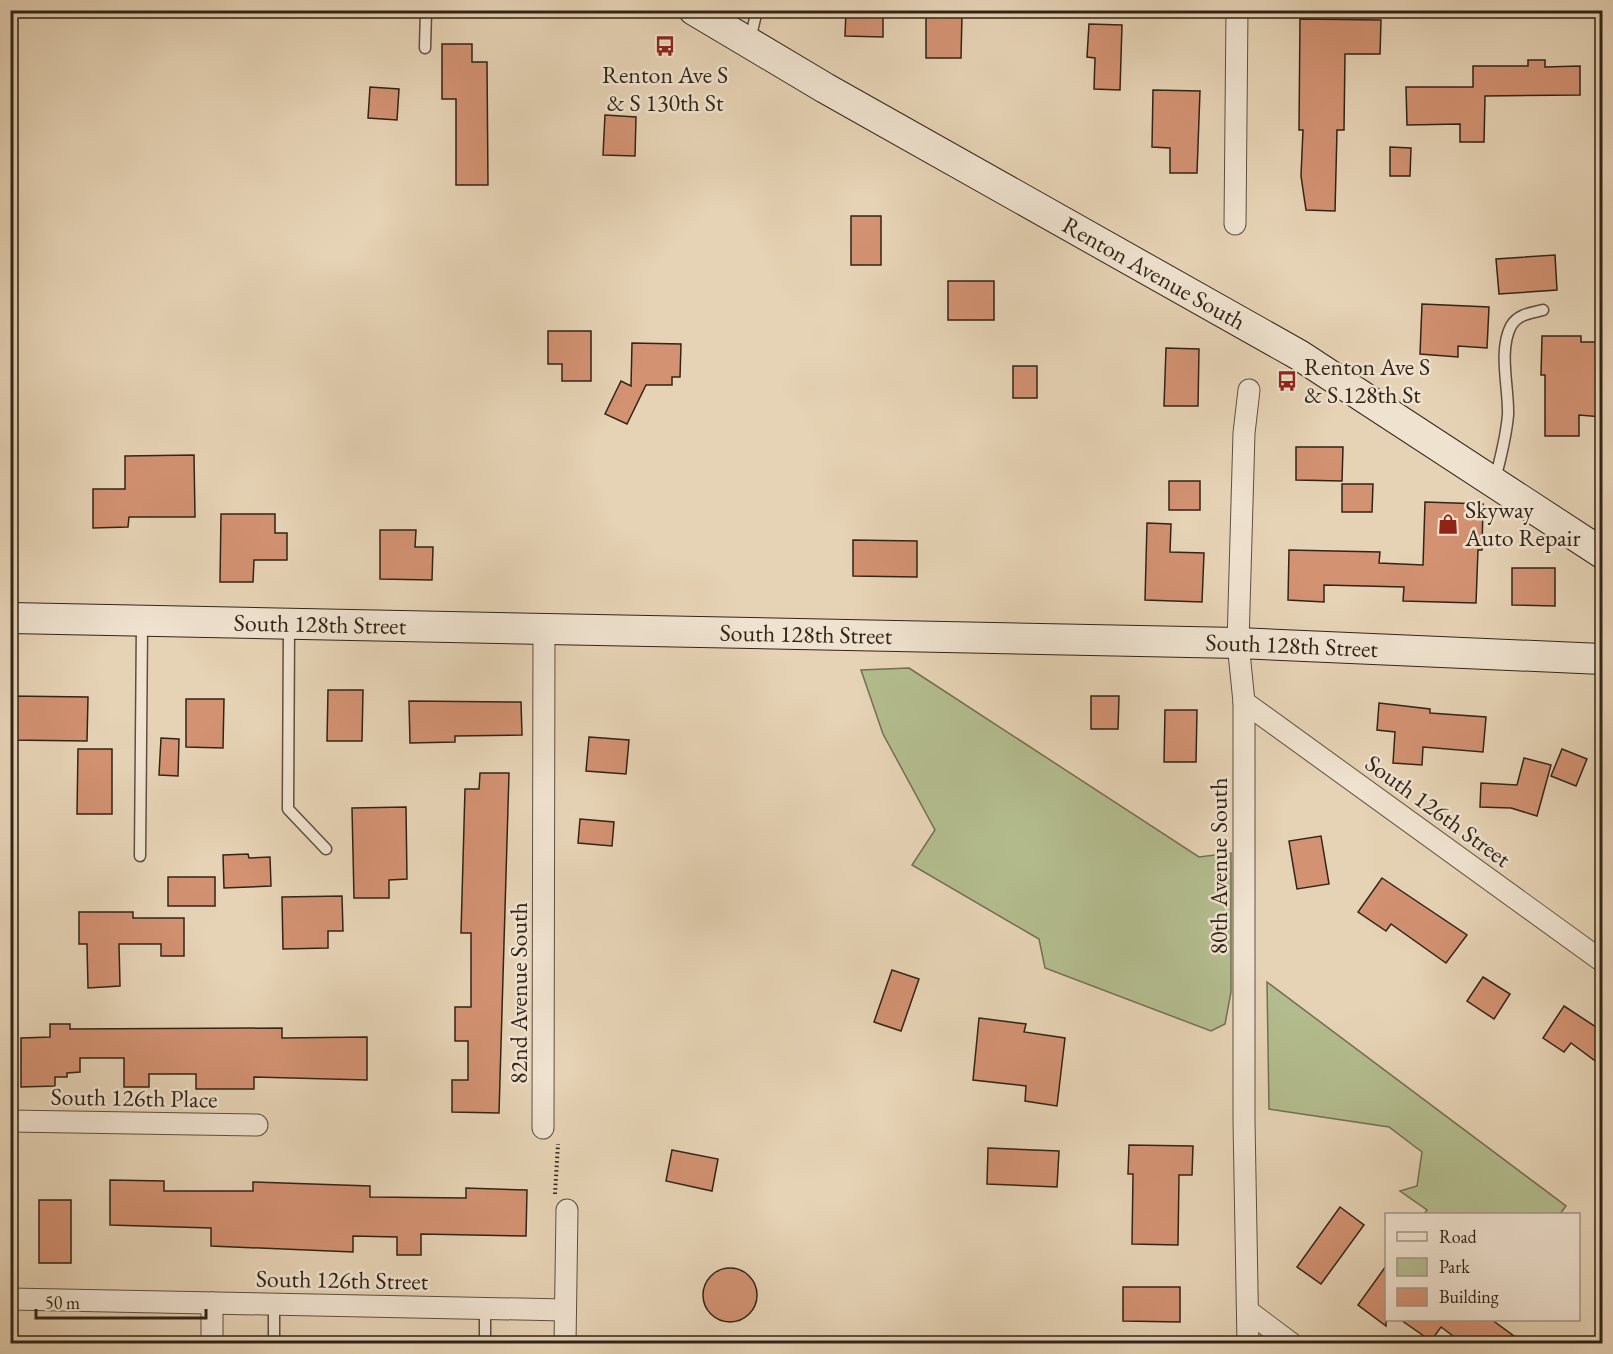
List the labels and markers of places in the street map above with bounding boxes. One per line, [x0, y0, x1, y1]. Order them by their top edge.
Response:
bus stop icon: Renton Ave S & S 130th St [653, 34, 677, 58]
place label: Renton Ave S & S 130th St [602, 59, 728, 118]
place label: Renton Ave S & S 128th St [1304, 351, 1430, 410]
bus stop icon: Renton Ave S & S 128th St [1275, 369, 1299, 393]
place label: Skyway Auto Repair [1464, 494, 1580, 553]
shop icon: Skyway Auto Repair [1436, 512, 1460, 536]

